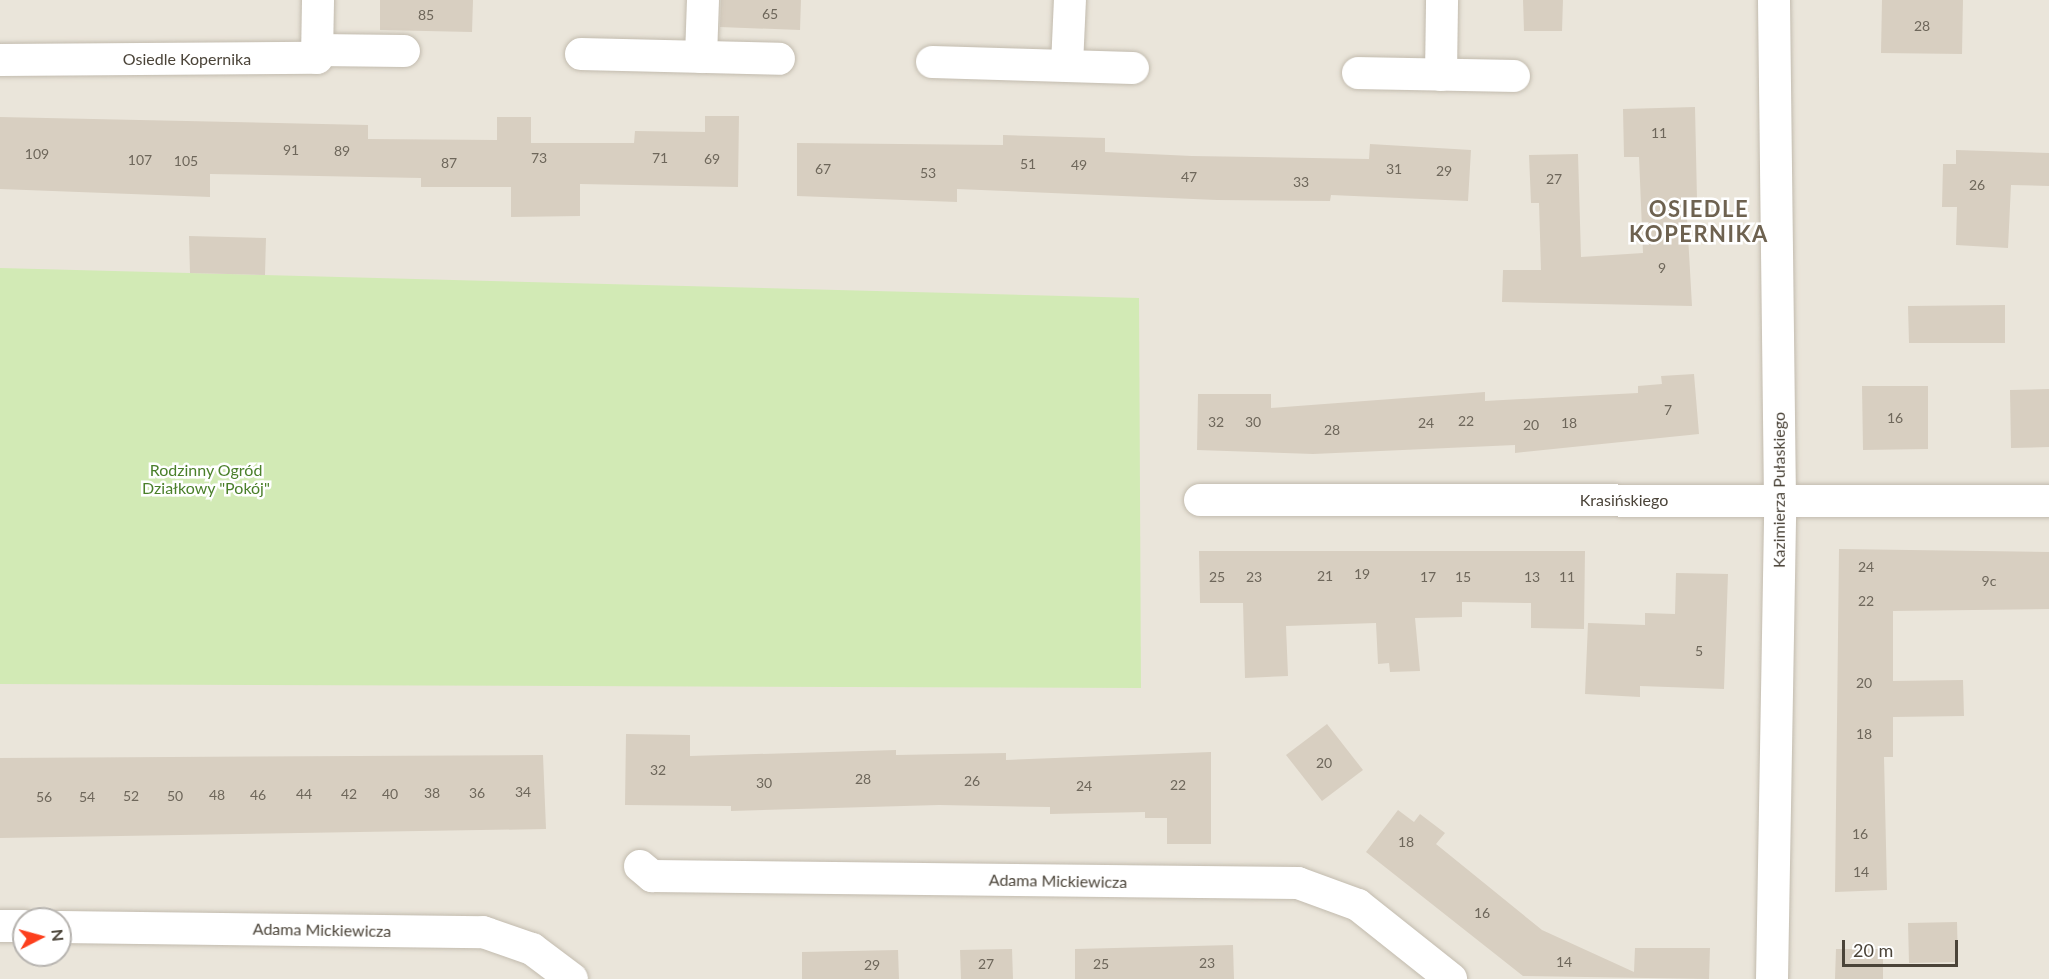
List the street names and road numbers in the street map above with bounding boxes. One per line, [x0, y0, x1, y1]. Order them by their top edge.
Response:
street label: Osiedle Kopernika [123, 49, 251, 69]
street label: Kazimierza Pułaskiego [1769, 412, 1789, 568]
street label: Krasińskiego [1580, 490, 1668, 510]
street label: Adama Mickiewicza [989, 870, 1127, 892]
street label: Adama Mickiewicza [253, 919, 391, 941]

